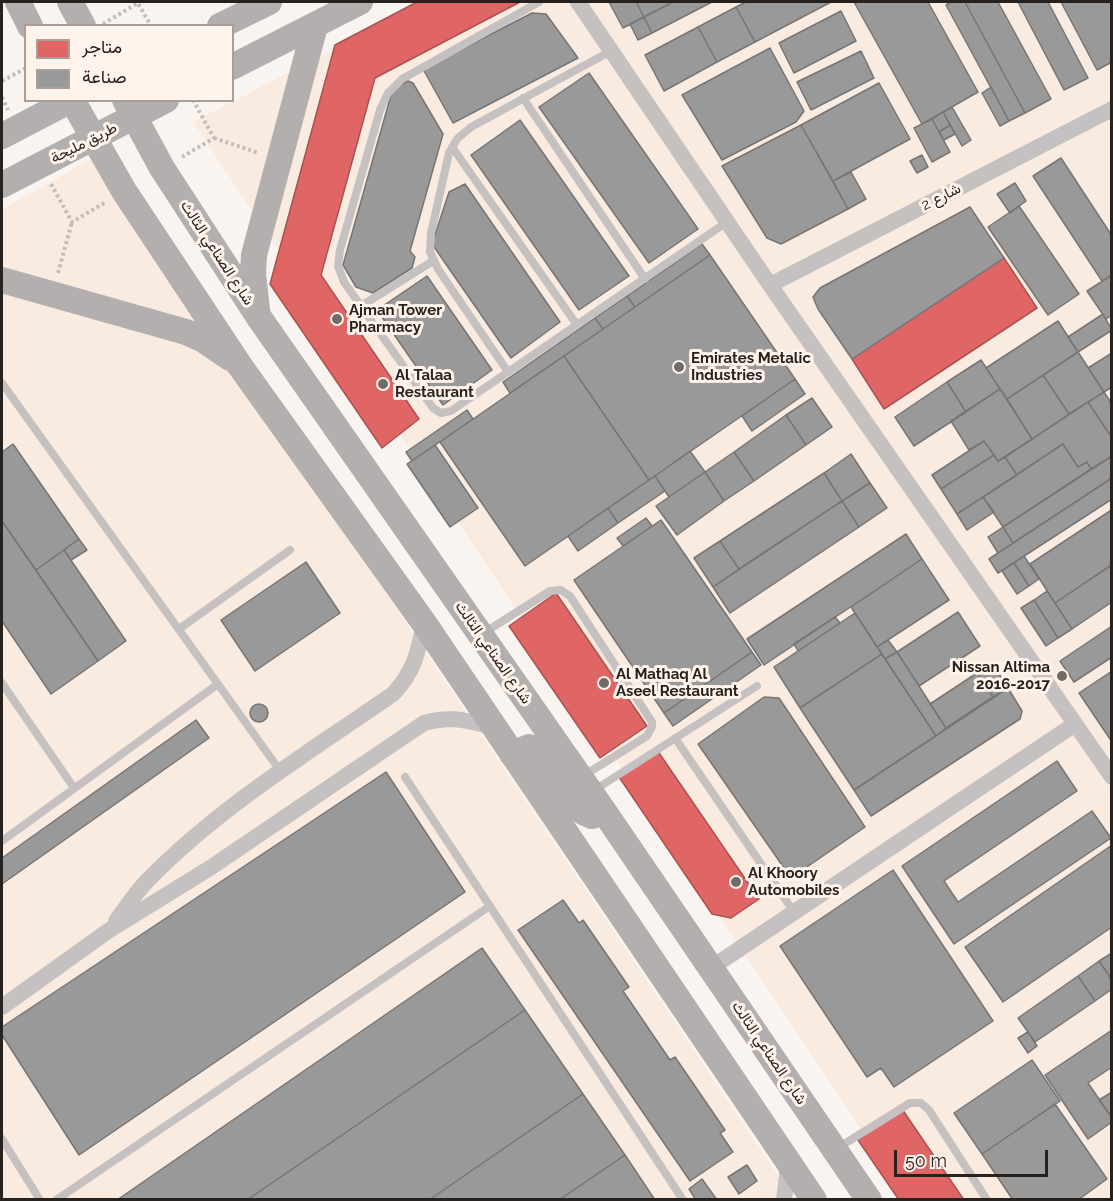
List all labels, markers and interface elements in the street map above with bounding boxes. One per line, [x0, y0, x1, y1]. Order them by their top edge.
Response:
legend [24, 24, 234, 102]
text: متاجر [82, 36, 122, 57]
text: صناعة [82, 66, 127, 87]
street label: طريق مليحة [48, 119, 120, 167]
street label: شارع 2 [918, 179, 964, 215]
street label: شارع الصناعي الثالث [177, 197, 257, 309]
place label: Ajman Tower Pharmacy [349, 301, 442, 336]
marker: Ajman Tower Pharmacy [330, 312, 344, 326]
place label: Emirates Metalic Industries [691, 349, 811, 384]
marker: Emirates Metalic Industries [672, 360, 686, 374]
place label: Al Talaa Restaurant [395, 366, 474, 401]
marker: Al Talaa Restaurant [376, 377, 390, 391]
street label: شارع الصناعي الثالث [451, 598, 535, 708]
place label: Nissan Altima 2016-2017 [952, 658, 1050, 693]
place label: Al Mathaq Al Aseel Restaurant [616, 665, 739, 700]
marker: Nissan Altima 2016-2017 [1055, 669, 1069, 683]
marker: Al Mathaq Al Aseel Restaurant [597, 676, 611, 690]
place label: Al Khoory Automobiles [748, 864, 839, 899]
marker: Al Khoory Automobiles [729, 875, 743, 889]
street label: شارع الصناعي الثالث [728, 998, 810, 1108]
scale bar [897, 1138, 1052, 1176]
text: 50 m [905, 1150, 947, 1171]

